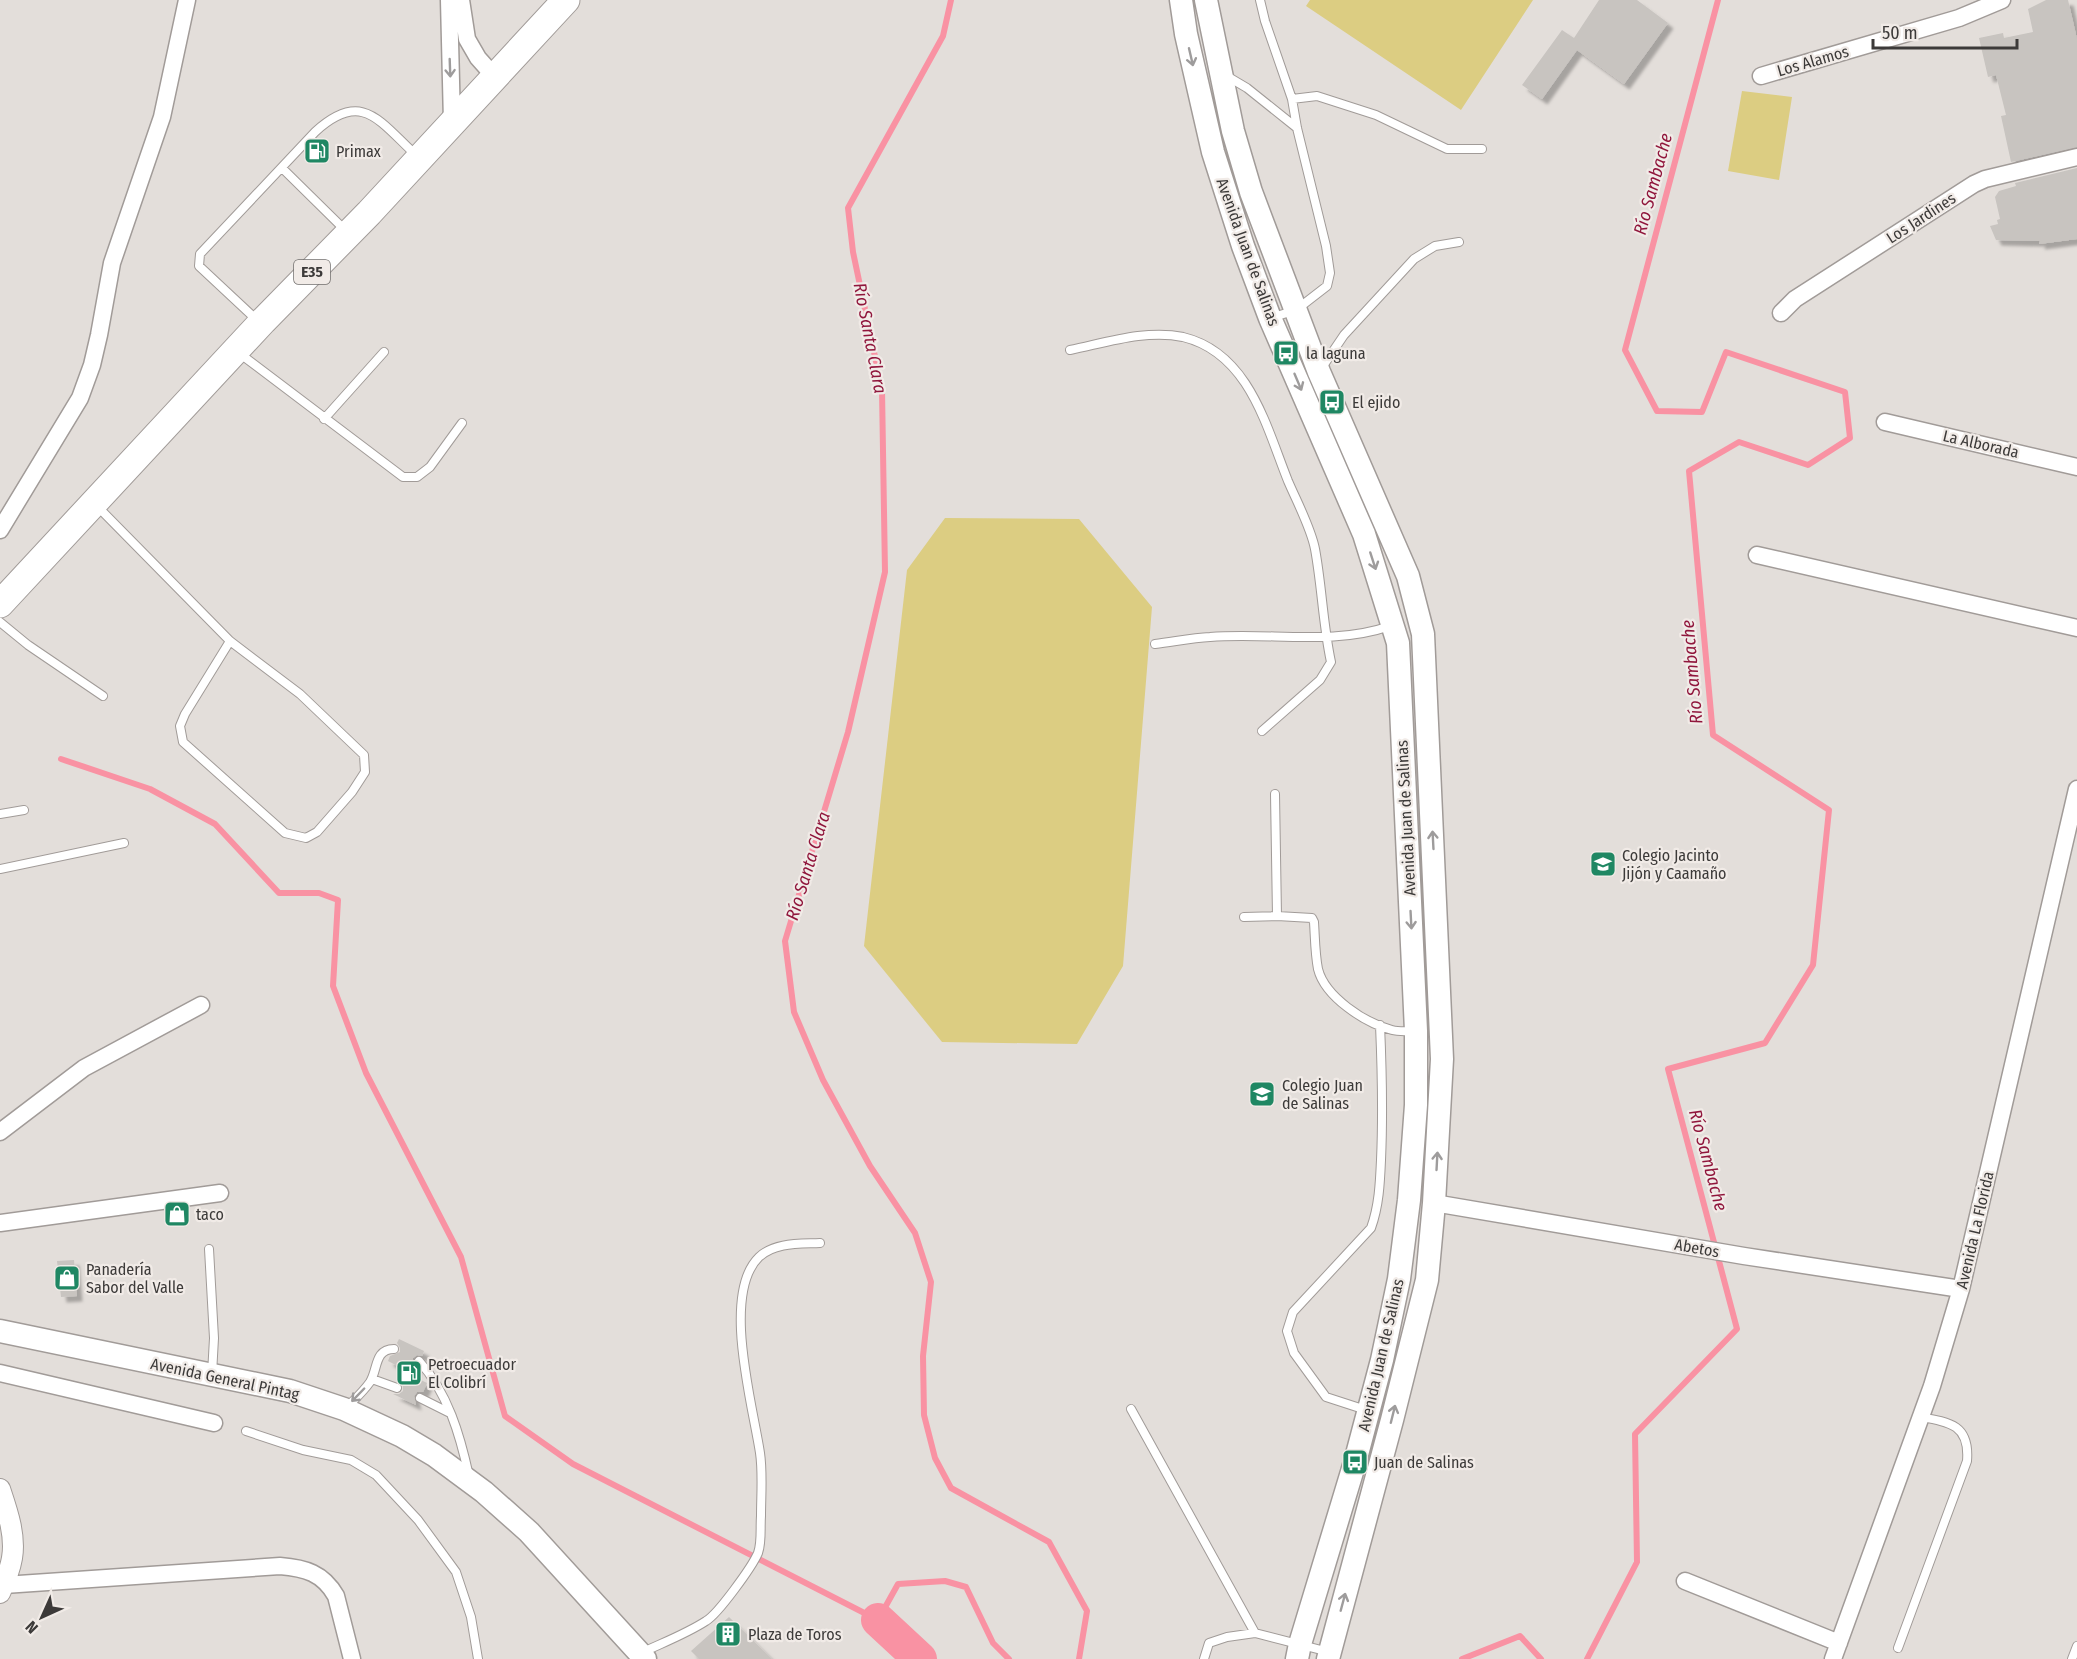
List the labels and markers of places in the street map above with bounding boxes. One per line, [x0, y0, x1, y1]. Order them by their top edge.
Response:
fuel station icon: Primax [302, 136, 332, 166]
place label: Primax [336, 142, 381, 161]
bus stop icon: la laguna [1271, 338, 1301, 368]
place label: la laguna [1306, 344, 1366, 363]
bus stop icon: El ejido [1317, 387, 1347, 417]
place label: El ejido [1352, 393, 1400, 412]
place label: Colegio Jacinto Jijón y Caamaño [1622, 846, 1727, 883]
school or university icon: Colegio Jacinto Jijón y Caamaño [1588, 849, 1618, 879]
place label: Colegio Juan de Salinas [1282, 1076, 1363, 1113]
school or university icon: Colegio Juan de Salinas [1247, 1079, 1277, 1109]
shop icon: taco [162, 1199, 192, 1229]
place label: taco [196, 1205, 224, 1224]
place label: Panadería Sabor del Valle [86, 1260, 184, 1297]
shop icon: Panadería Sabor del Valle [52, 1263, 82, 1293]
place label: Petroecuador El Colibrí [428, 1355, 516, 1392]
fuel station icon: Petroecuador El Colibrí [394, 1358, 424, 1388]
bus stop icon: Juan de Salinas [1340, 1447, 1370, 1477]
place label: Juan de Salinas [1374, 1453, 1474, 1472]
building icon: Plaza de Toros [713, 1619, 743, 1649]
place label: Plaza de Toros [748, 1625, 842, 1644]

